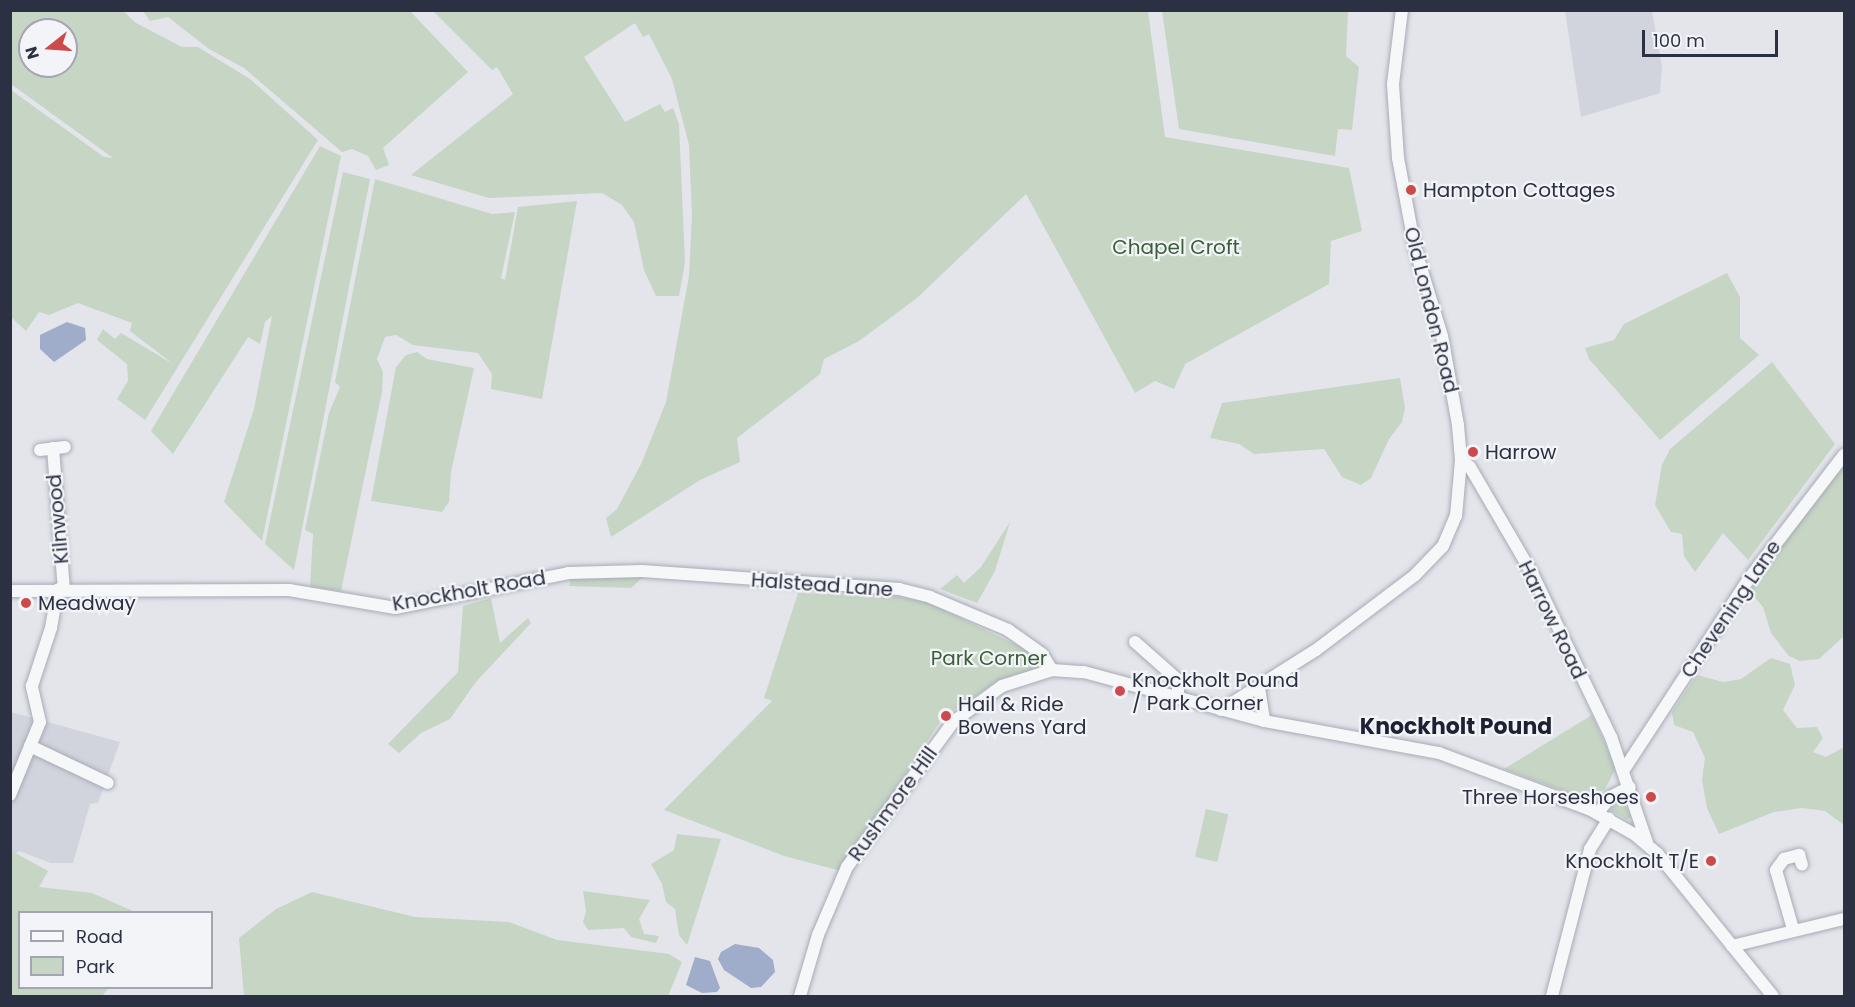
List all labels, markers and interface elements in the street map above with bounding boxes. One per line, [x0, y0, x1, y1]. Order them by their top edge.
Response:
north arrow [18, 18, 78, 78]
scale bar [1645, 18, 1782, 56]
text: 100 m [1653, 28, 1705, 53]
text: N [19, 44, 45, 62]
place label: Hampton Cottages [1423, 178, 1615, 202]
marker: Hampton Cottages [1404, 183, 1418, 197]
street label: Old London Road [1399, 225, 1463, 395]
park label: Chapel Croft [1112, 235, 1240, 259]
place label: Harrow [1485, 440, 1556, 464]
marker: Harrow [1466, 445, 1480, 459]
street label: Kilnwood [42, 473, 74, 565]
street label: Chevening Lane [1676, 536, 1786, 682]
street label: Harrow Road [1513, 557, 1591, 683]
street label: Knockholt Road [391, 566, 547, 616]
street label: Halstead Lane [750, 568, 894, 602]
place label: Meadway [38, 591, 136, 615]
marker: Meadway [19, 596, 33, 610]
park label: Park Corner [931, 646, 1047, 670]
place label: Knockholt Pound / Park Corner [1132, 668, 1299, 715]
marker: Knockholt Pound / Park Corner [1113, 684, 1127, 698]
place label: Hail & Ride Bowens Yard [958, 692, 1087, 739]
marker: Hail & Ride Bowens Yard [939, 709, 953, 723]
district label: Knockholt Pound [1360, 714, 1552, 740]
street label: Rushmore Hill [843, 742, 943, 866]
place label: Three Horseshoes [1462, 785, 1639, 809]
marker: Three Horseshoes [1644, 790, 1658, 804]
place label: Knockholt T/E [1565, 849, 1699, 873]
marker: Knockholt T/E [1704, 854, 1718, 868]
legend [18, 911, 213, 989]
text: Road [76, 924, 123, 949]
text: Park [76, 954, 115, 979]

